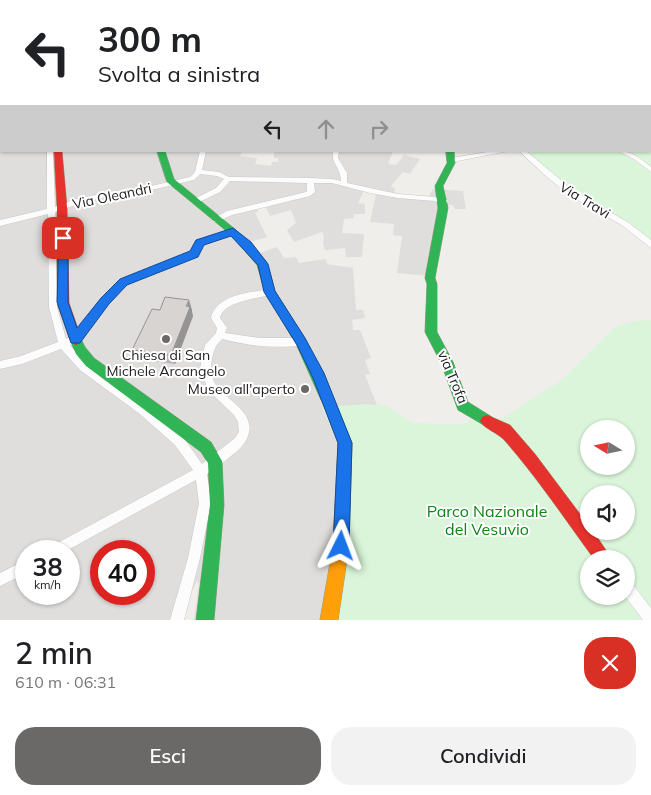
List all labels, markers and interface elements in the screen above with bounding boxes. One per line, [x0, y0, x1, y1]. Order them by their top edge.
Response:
text: 300 m [98, 17, 202, 61]
icon: left [15, 20, 80, 85]
text: Svolta a sinistra [98, 60, 260, 88]
icon: left [259, 115, 287, 143]
icon: ahead [312, 115, 340, 143]
icon: right [365, 115, 393, 143]
street label: Via Travi [556, 178, 614, 222]
street label: Via Oleandri [71, 179, 153, 213]
pin [42, 217, 84, 259]
icon: arrive [49, 224, 77, 252]
marker: Chiesa di San Michele Arcangelo [160, 333, 172, 345]
place label: Chiesa di San Michele Arcangelo [107, 346, 225, 380]
street label: via Trofa [434, 348, 472, 406]
place label: Museo all'aperto [188, 380, 295, 398]
marker: Museo all'aperto [299, 383, 311, 395]
north arrow [580, 420, 635, 475]
map controls [580, 420, 635, 605]
button: sound [580, 485, 635, 540]
park label: Parco Nazionale del Vesuvio [427, 501, 547, 539]
position arrow [314, 519, 366, 571]
speed limit sign: 40 [90, 540, 155, 605]
button: layers [580, 550, 635, 605]
text: 38 [32, 551, 63, 582]
text: km/h [34, 577, 61, 592]
text: 2 min [15, 634, 93, 672]
button: close [584, 637, 636, 689]
text: 610 m · 06:31 [15, 672, 116, 692]
button: Esci [15, 727, 321, 785]
button: Condividi [331, 727, 636, 785]

